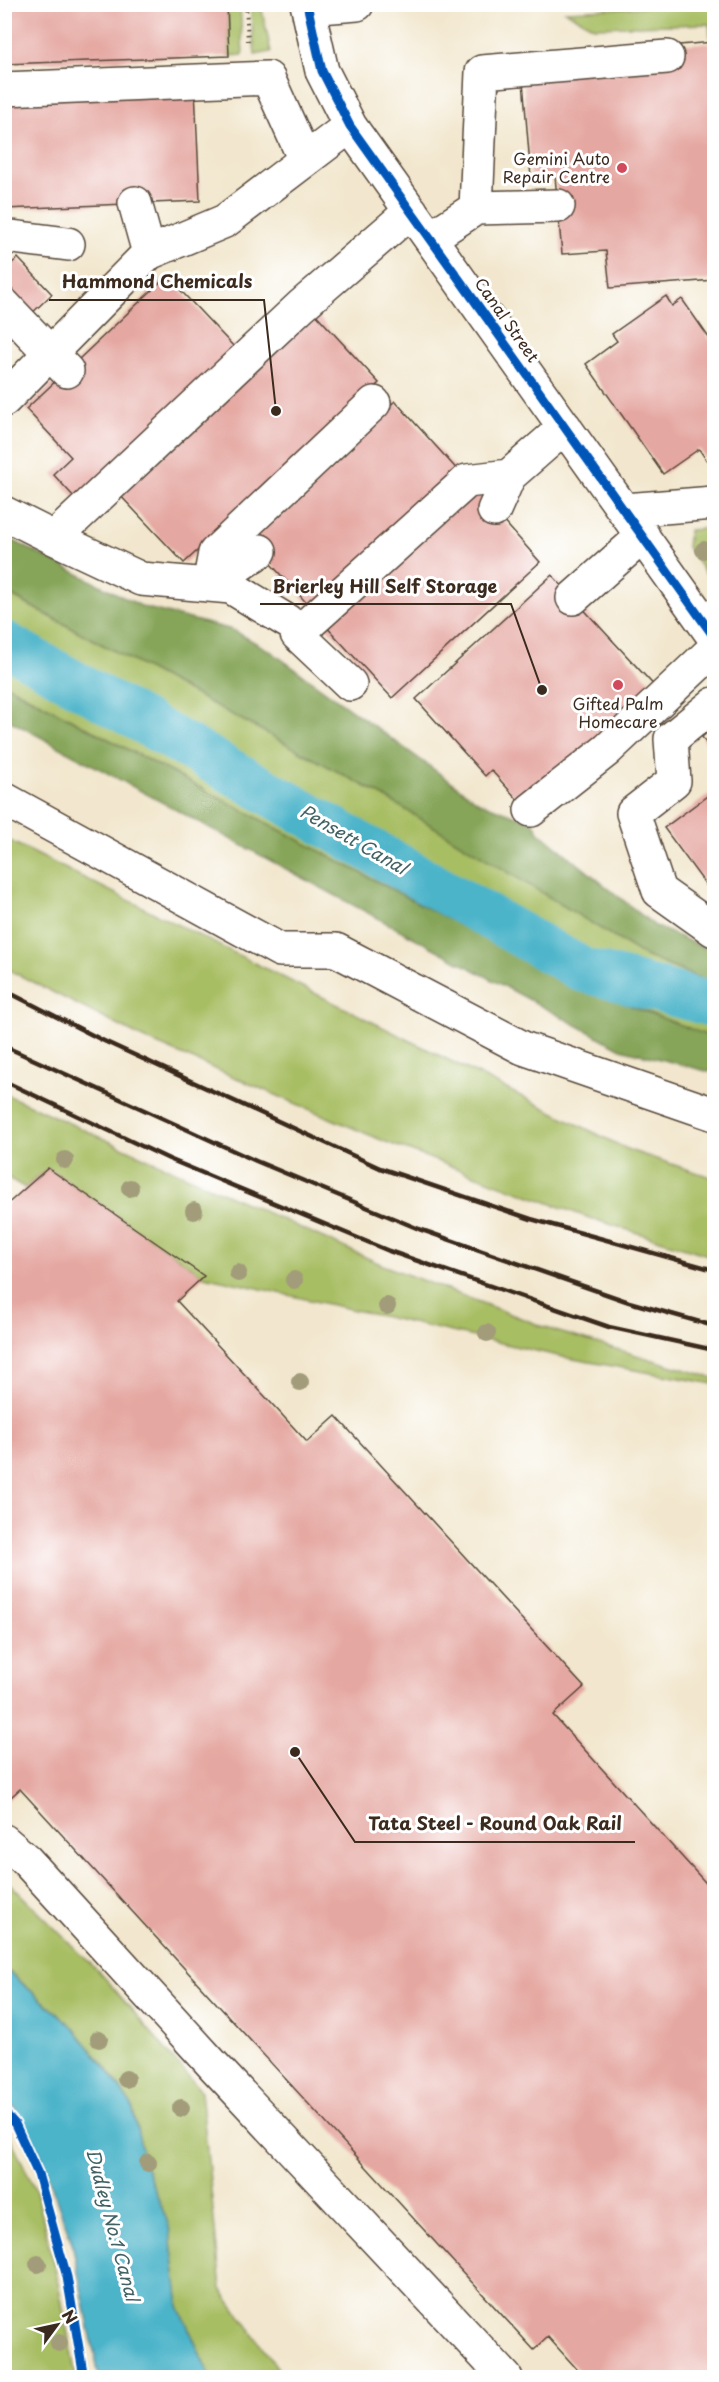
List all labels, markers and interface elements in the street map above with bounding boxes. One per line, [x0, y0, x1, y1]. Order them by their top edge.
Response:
place label: Gemini Auto Repair Centre [503, 146, 610, 188]
marker: Gemini Auto Repair Centre [615, 161, 629, 175]
callout: Hammond Chemicals [49, 264, 264, 300]
text: Hammond Chemicals [62, 267, 253, 294]
street label: Canal Street [470, 272, 546, 367]
callout: Brierley Hill Self Storage [260, 568, 511, 604]
text: Brierley Hill Self Storage [273, 572, 498, 599]
marker: Gifted Palm Homecare [611, 678, 625, 692]
place label: Gifted Palm Homecare [572, 691, 664, 733]
water label: Pensett Canal [295, 797, 415, 882]
callout: Tata Steel - Round Oak Rail [355, 1806, 635, 1842]
text: Tata Steel - Round Oak Rail [368, 1809, 622, 1836]
water label: Dudley No.1 Canal [80, 2145, 148, 2307]
north arrow [27, 2295, 87, 2355]
text: N [57, 2304, 84, 2328]

